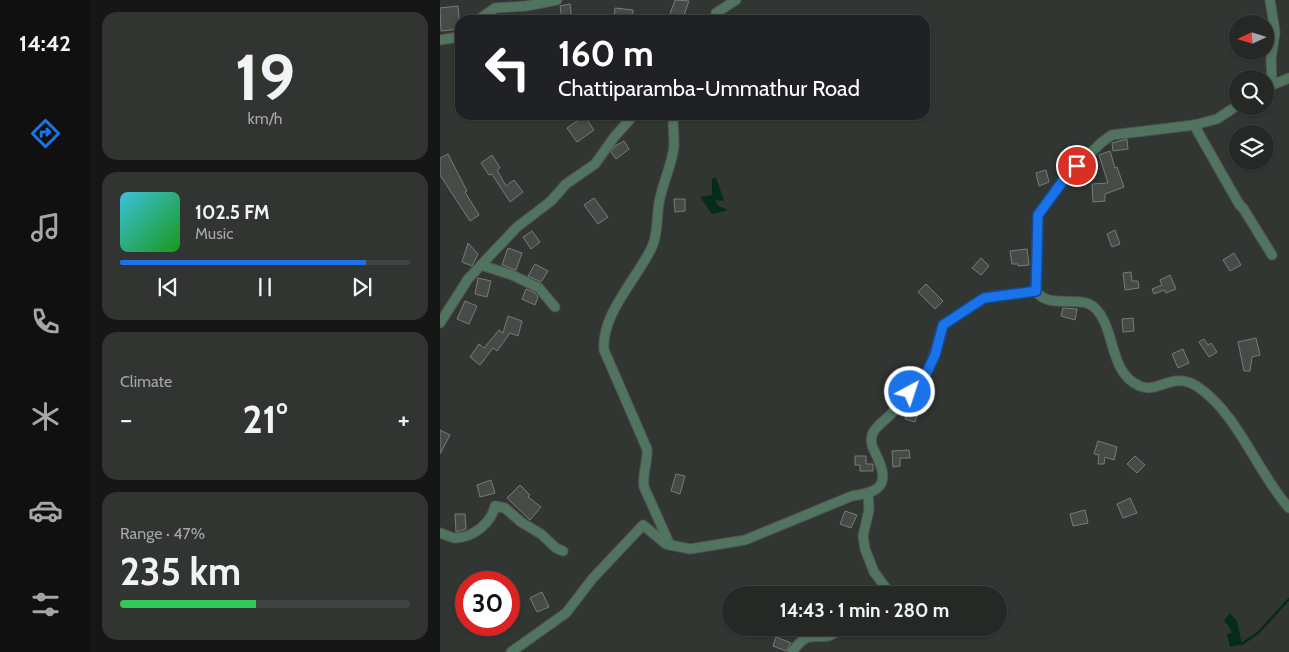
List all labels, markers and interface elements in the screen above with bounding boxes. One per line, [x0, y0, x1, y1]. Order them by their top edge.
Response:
north arrow [1229, 15, 1274, 60]
map controls [1229, 15, 1274, 170]
text: 14:42 [19, 30, 71, 57]
text: 160 m [558, 32, 654, 75]
icon: left [475, 35, 540, 100]
text: 19 [235, 37, 295, 116]
button: search [1229, 70, 1274, 115]
text: Chattiparamba-Ummathur Road [558, 75, 860, 102]
text: km/h [247, 109, 283, 128]
icon: directions [28, 116, 63, 151]
button: layers [1229, 125, 1274, 170]
pin [1056, 145, 1098, 187]
icon: arrive [1063, 152, 1091, 180]
text: 102.5 FM [195, 201, 270, 224]
icon: music [28, 210, 63, 245]
text: Music [195, 224, 233, 243]
icon: previous [154, 273, 182, 301]
icon: pause [251, 273, 279, 301]
icon: next [348, 273, 376, 301]
icon: phone [28, 304, 63, 339]
position arrow [883, 365, 935, 417]
text: Climate [120, 372, 172, 391]
text: 21° [242, 396, 288, 443]
icon: climate [28, 399, 63, 434]
text: − [120, 402, 132, 436]
text: + [398, 402, 410, 436]
icon: car [28, 493, 63, 528]
text: Range · 47% [120, 524, 205, 543]
text: 235 km [120, 548, 241, 595]
speed limit sign: 30 [455, 571, 520, 636]
icon: filters [28, 587, 63, 622]
text: 14:43 · 1 min · 280 m [780, 599, 949, 622]

